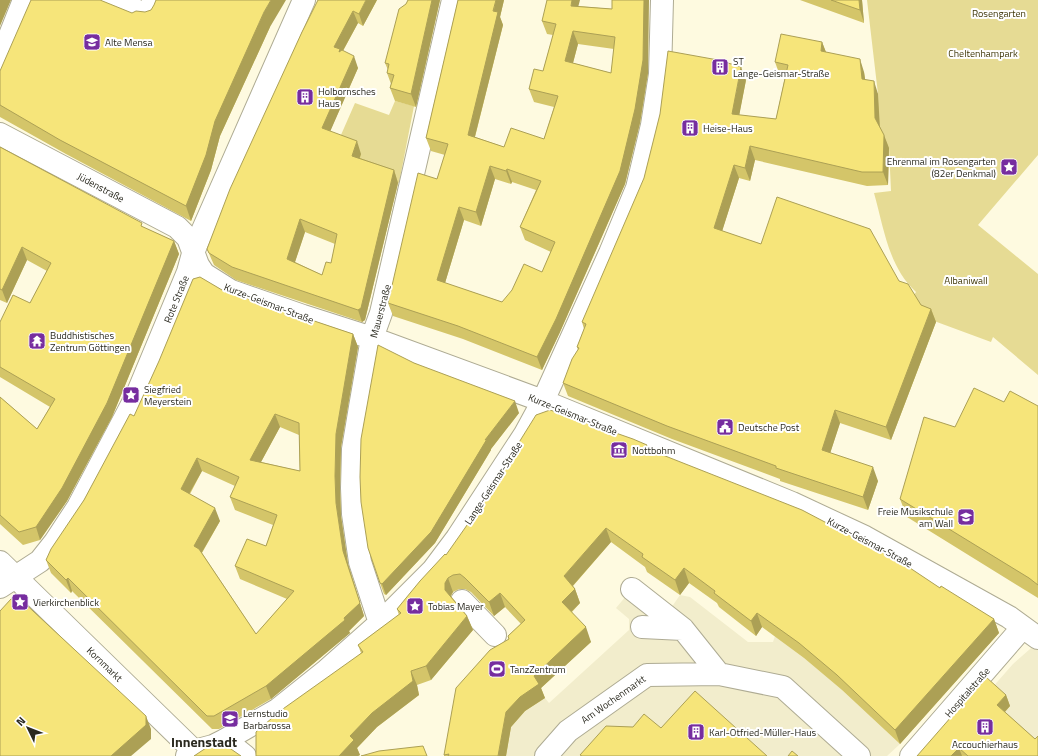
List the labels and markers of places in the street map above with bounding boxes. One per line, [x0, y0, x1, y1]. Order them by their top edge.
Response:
school or university icon: Alte Mensa [82, 32, 102, 52]
place label: Alte Mensa [105, 35, 152, 50]
place label: ST Lange-Geismar-Straße [733, 54, 829, 81]
building icon: ST Lange-Geismar-Straße [710, 57, 730, 77]
place label: Holbornsches Haus [318, 84, 376, 111]
building icon: Holbornsches Haus [295, 87, 315, 107]
building icon: Heise-Haus [680, 118, 700, 138]
place label: Heise-Haus [703, 121, 753, 136]
place label: Ehrenmal im Rosengarten (82er Denkmal) [887, 154, 996, 181]
place icon: Ehrenmal im Rosengarten (82er Denkmal) [999, 157, 1019, 177]
place label: Buddhistisches Zentrum Göttingen [50, 328, 130, 355]
temple icon: Buddhistisches Zentrum Göttingen [27, 331, 47, 351]
place label: Siegfried Meyerstein [144, 382, 191, 409]
place icon: Siegfried Meyerstein [121, 385, 141, 405]
public building icon: Deutsche Post [715, 417, 735, 437]
place label: Deutsche Post [738, 420, 800, 435]
museum icon: Nottbohm [609, 440, 629, 460]
place label: Nottbohm [632, 443, 675, 458]
place label: Freie Musikschule am Wall [878, 504, 953, 531]
school or university icon: Freie Musikschule am Wall [956, 507, 976, 527]
place icon: Vierkirchenblick [10, 592, 30, 612]
place label: Vierkirchenblick [33, 595, 99, 610]
place icon: Tobias Mayer [405, 596, 425, 616]
place label: Tobias Mayer [428, 599, 484, 614]
sports icon: TanzZentrum [487, 659, 507, 679]
place label: TanzZentrum [510, 662, 566, 677]
place label: Lernstudio Barbarossa [243, 706, 291, 733]
school or university icon: Lernstudio Barbarossa [220, 709, 240, 729]
building icon: Accouchierhaus [975, 717, 995, 737]
building icon: Karl-Otfried-Müller-Haus [686, 722, 706, 742]
place label: Karl-Otfried-Müller-Haus [709, 725, 816, 740]
place label: Accouchierhaus [952, 737, 1018, 752]

